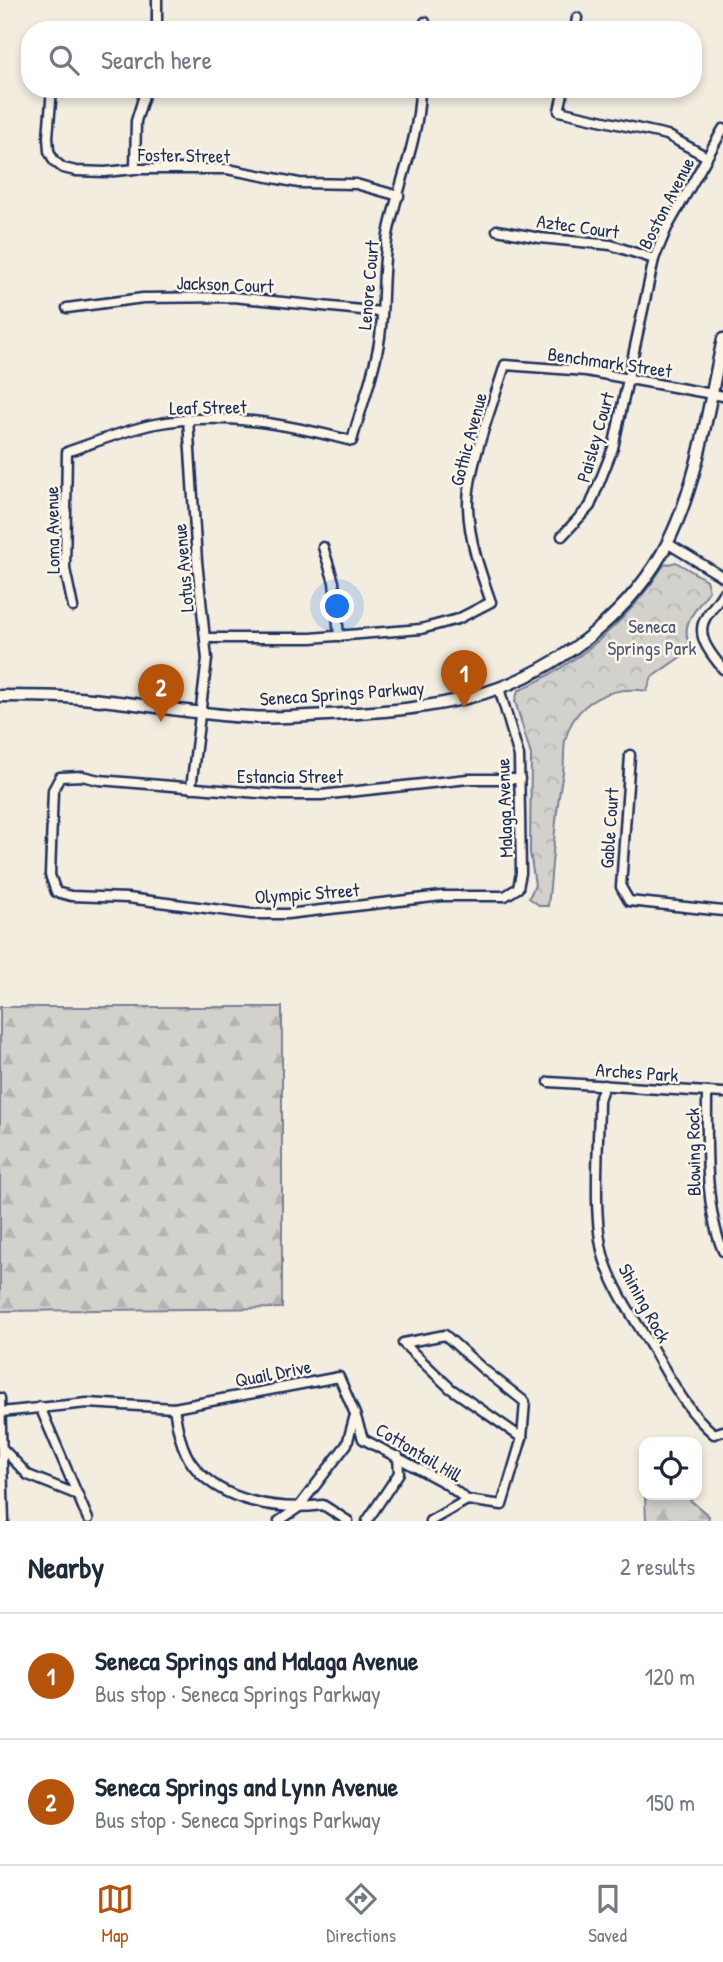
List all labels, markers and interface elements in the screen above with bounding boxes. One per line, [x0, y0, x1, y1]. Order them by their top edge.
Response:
search box [21, 21, 702, 98]
icon: search [45, 41, 83, 79]
text: Search here [101, 42, 212, 77]
street label: Foster Street [137, 141, 231, 169]
street label: Boston Avenue [632, 152, 700, 253]
street label: Aztec Court [535, 207, 621, 245]
street label: Lenore Court [351, 239, 385, 331]
street label: Jackson Court [176, 269, 274, 299]
street label: Benchmark Street [546, 340, 674, 384]
street label: Paisley Court [570, 388, 620, 485]
street label: Gothic Avenue [443, 389, 493, 488]
street label: Leaf Street [169, 393, 247, 421]
street label: Loma Avenue [38, 486, 66, 574]
street label: Lotus Avenue [166, 522, 200, 613]
your location [320, 589, 354, 623]
park label: Seneca Springs Park [608, 613, 697, 661]
pin: 1 [441, 650, 487, 708]
pin: 2 [138, 664, 184, 722]
street label: Seneca Springs Parkway [259, 674, 425, 712]
street label: Malaga Avenue [489, 757, 519, 858]
street label: Estancia Street [237, 763, 343, 789]
street label: Gable Court [593, 786, 625, 869]
street label: Olympic Street [254, 876, 361, 910]
street label: Arches Park [595, 1056, 679, 1088]
street label: Blowing Rock [679, 1107, 707, 1196]
street label: Shining Rock [613, 1259, 677, 1347]
street label: Quail Drive [233, 1353, 314, 1393]
street label: Cottontail Hill [371, 1416, 468, 1488]
map controls [639, 1437, 702, 1500]
button: locate [639, 1437, 702, 1500]
text: Nearby [28, 1547, 104, 1587]
text: 2 results [620, 1551, 695, 1582]
text: Seneca Springs and Malaga Avenue [95, 1643, 418, 1678]
text: 1 [47, 1661, 55, 1692]
text: 120 m [645, 1661, 695, 1692]
text: Bus stop · Seneca Springs Parkway [95, 1678, 381, 1709]
text: Seneca Springs and Lynn Avenue [95, 1769, 398, 1804]
text: 2 [46, 1787, 56, 1818]
text: 150 m [646, 1787, 695, 1818]
text: Bus stop · Seneca Springs Parkway [95, 1804, 381, 1835]
tab: Map [96, 1880, 134, 1948]
tab: Directions [326, 1880, 396, 1948]
tab: Saved [588, 1880, 627, 1948]

